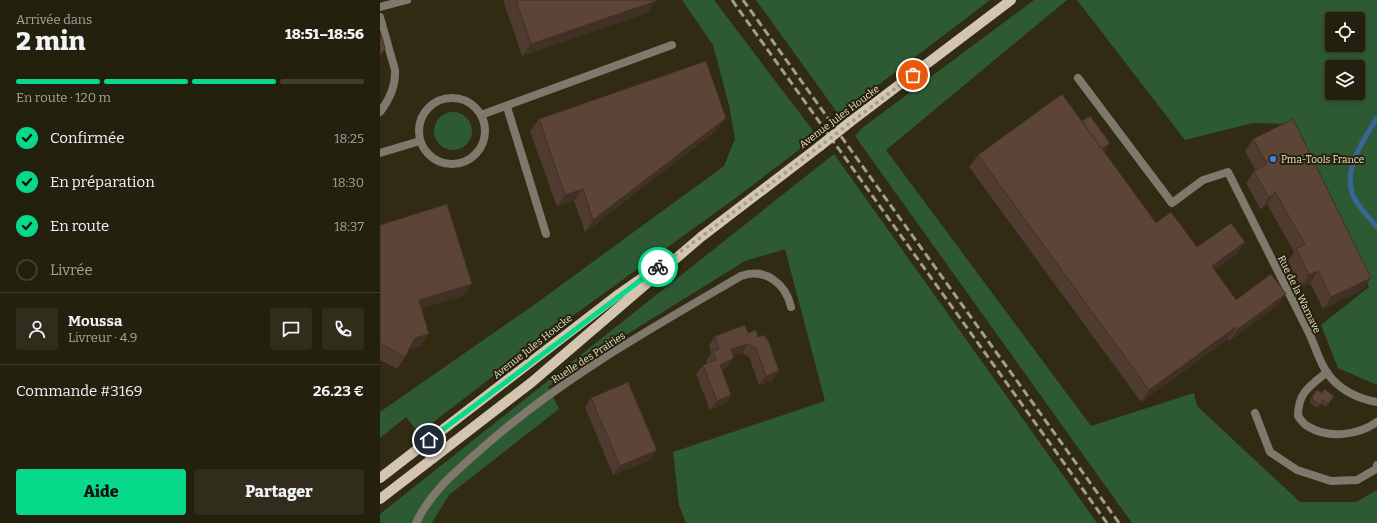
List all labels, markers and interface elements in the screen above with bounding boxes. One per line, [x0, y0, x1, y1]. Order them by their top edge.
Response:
text: Arrivée dans [16, 12, 92, 27]
map controls [1325, 12, 1365, 100]
button: locate [1325, 12, 1365, 52]
text: 18:51–18:56 [285, 25, 364, 43]
text: 2 min [16, 26, 86, 57]
pin [896, 58, 930, 92]
button: layers [1325, 60, 1365, 100]
icon: bag [902, 64, 924, 86]
street label: Avenue Jules Houcke [797, 83, 882, 151]
text: En route · 120 m [16, 90, 111, 105]
icon: check [16, 127, 38, 149]
text: Confirmée [50, 129, 124, 147]
text: 18:25 [334, 131, 364, 146]
marker: Pma-Tools France [1268, 154, 1278, 164]
place label: Pma-Tools France [1281, 154, 1364, 166]
icon: check [16, 171, 38, 193]
text: En préparation [50, 173, 155, 191]
text: 18:30 [332, 175, 364, 190]
icon: check [16, 215, 38, 237]
text: En route [50, 217, 109, 235]
text: 18:37 [334, 219, 364, 234]
courier [638, 247, 678, 287]
street label: Rue de la Warnave [1275, 254, 1323, 335]
icon: bike [647, 256, 669, 278]
text: Livrée [50, 261, 93, 279]
button: person [16, 308, 58, 350]
button: chat [270, 308, 312, 350]
button: phone [322, 308, 364, 350]
text: Moussa [68, 312, 122, 330]
street label: Avenue Jules Houcke [491, 312, 575, 381]
street label: Ruelle des Prairies [549, 329, 628, 386]
text: Livreur · 4.9 [68, 330, 137, 345]
text: Commande #3169 [16, 382, 143, 400]
text: 26.23 € [313, 382, 364, 400]
pin [412, 423, 446, 457]
icon: home [418, 429, 440, 451]
button: Aide [16, 469, 186, 515]
button: Partager [194, 469, 364, 515]

